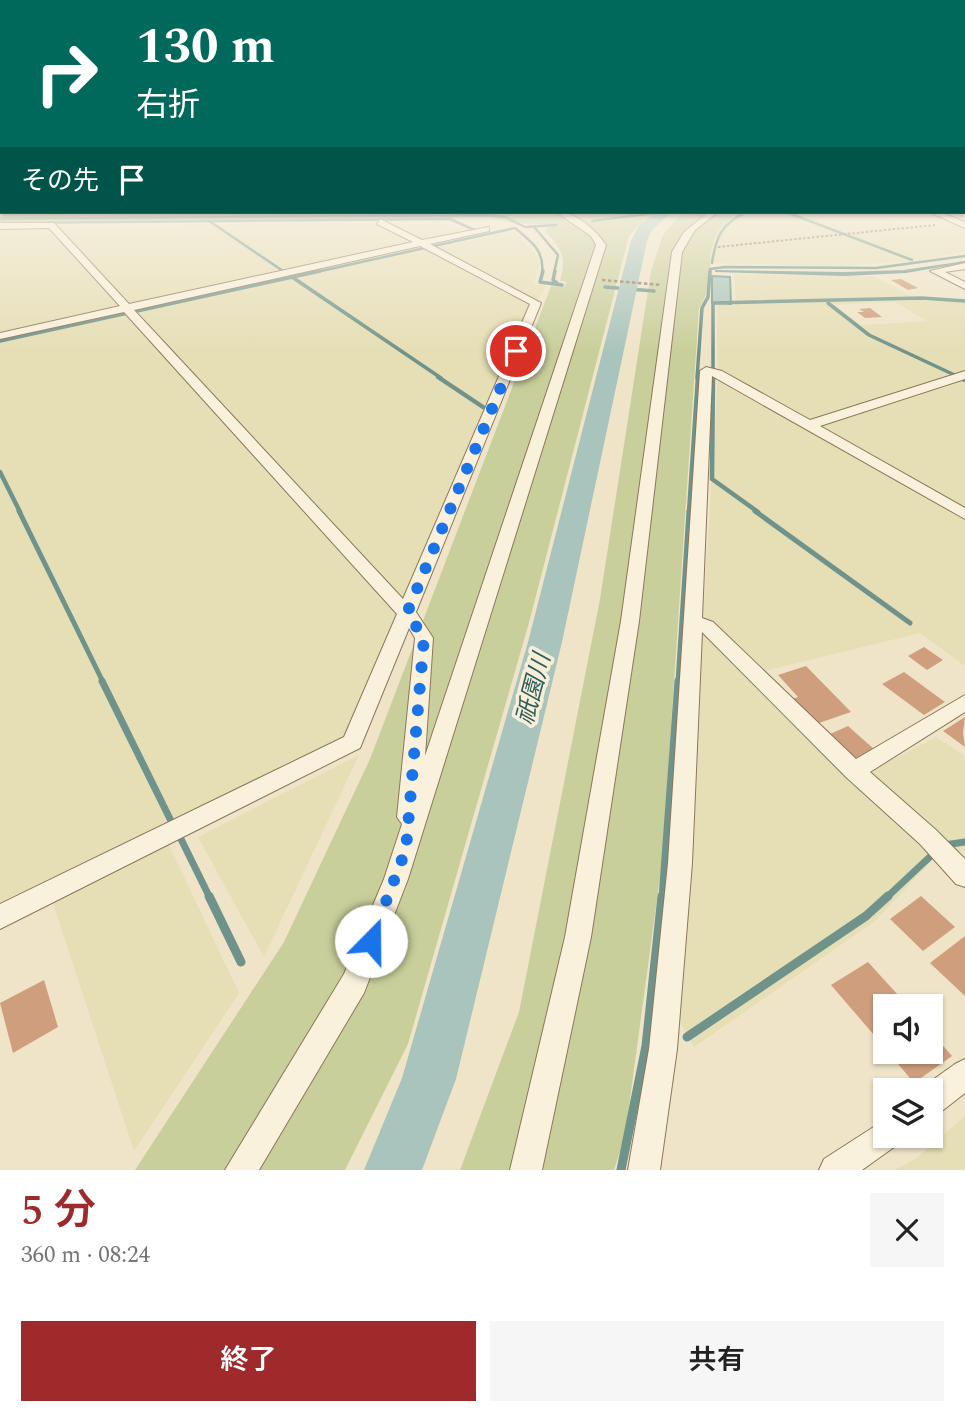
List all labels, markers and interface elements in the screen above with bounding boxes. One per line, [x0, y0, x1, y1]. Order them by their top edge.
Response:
text: 130 m [136, 10, 275, 85]
icon: right [21, 28, 112, 119]
text: 右折 [136, 81, 200, 130]
text: その先 [21, 161, 99, 201]
icon: arrive [113, 161, 151, 199]
pin [486, 321, 546, 381]
icon: arrive [497, 332, 535, 370]
water label: 祇園川 [507, 647, 561, 729]
position arrow [334, 904, 408, 978]
map controls [873, 994, 943, 1148]
button: sound [873, 994, 943, 1064]
button: layers [873, 1078, 943, 1148]
text: 5 分 [21, 1180, 96, 1243]
button: close [870, 1193, 944, 1267]
text: 360 m · 08:24 [21, 1238, 150, 1273]
button: 終了 [21, 1321, 476, 1401]
button: 共有 [490, 1321, 944, 1401]

